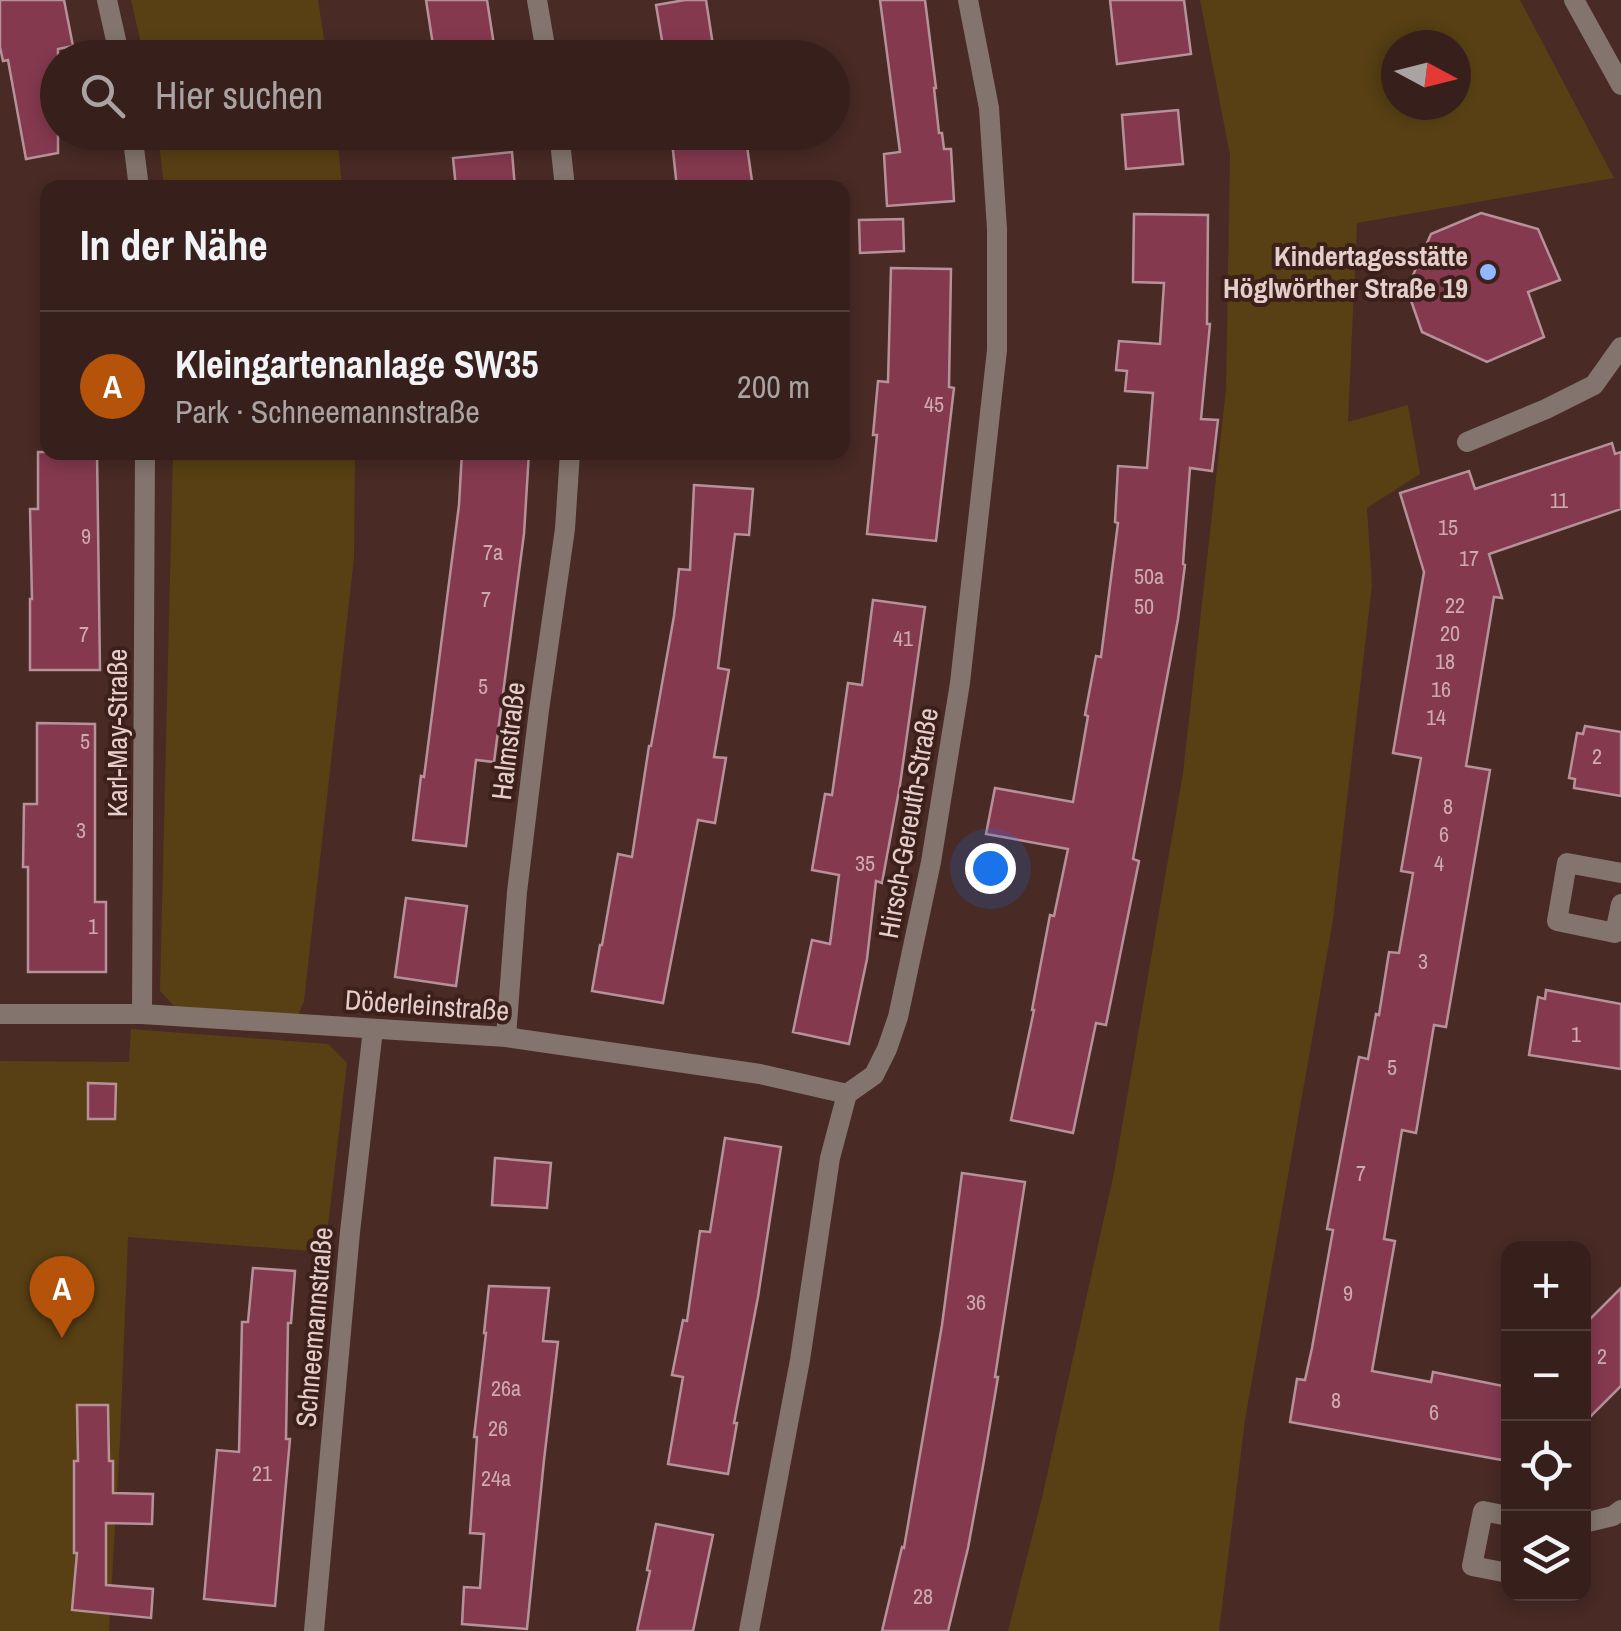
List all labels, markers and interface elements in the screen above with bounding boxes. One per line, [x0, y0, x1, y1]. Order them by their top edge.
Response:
north arrow [1381, 30, 1471, 120]
search box [40, 40, 850, 150]
icon: search [75, 68, 130, 123]
text: Hier suchen [155, 70, 323, 121]
text: In der Nähe [80, 217, 268, 273]
place label: Kindertagesstätte Höglwörther Straße 19 [1223, 237, 1468, 307]
marker: Kindertagesstätte Höglwörther Straße 19 [1477, 261, 1499, 283]
text: Kleingartenanlage SW35 [175, 339, 539, 390]
text: A [103, 365, 122, 408]
text: 200 m [737, 365, 810, 408]
house number: 45 [924, 389, 944, 419]
text: Park · Schneemannstraße [175, 390, 480, 433]
house number: 11 [1550, 485, 1568, 515]
house number: 15 [1438, 512, 1458, 542]
house number: 9 [81, 521, 91, 551]
house number: 7a [483, 537, 503, 567]
house number: 17 [1459, 543, 1479, 573]
house number: 50a [1134, 561, 1164, 591]
house number: 7 [481, 584, 491, 614]
house number: 22 [1445, 590, 1465, 620]
house number: 50 [1134, 591, 1154, 621]
house number: 20 [1440, 618, 1460, 648]
house number: 7 [79, 619, 89, 649]
house number: 41 [893, 623, 913, 653]
house number: 18 [1435, 646, 1455, 676]
street label: Karl-May-Straße [98, 649, 136, 817]
house number: 5 [478, 671, 488, 701]
house number: 16 [1431, 674, 1451, 704]
street label: Halmstraße [482, 680, 534, 802]
house number: 14 [1426, 702, 1446, 732]
street label: Hirsch-Gereuth-Straße [869, 705, 947, 941]
house number: 5 [80, 726, 90, 756]
house number: 2 [1592, 741, 1602, 771]
house number: 8 [1443, 791, 1453, 821]
house number: 3 [76, 815, 86, 845]
house number: 6 [1439, 819, 1449, 849]
your location [965, 843, 1016, 894]
house number: 35 [855, 848, 875, 878]
house number: 4 [1434, 848, 1444, 878]
house number: 1 [88, 911, 98, 941]
house number: 3 [1418, 946, 1428, 976]
street label: Döderleinstraße [344, 980, 510, 1030]
house number: 1 [1571, 1019, 1581, 1049]
house number: 5 [1387, 1052, 1397, 1082]
house number: 7 [1356, 1158, 1366, 1188]
street label: Schneemannstraße [286, 1226, 342, 1428]
map controls [1501, 1241, 1591, 1601]
button: + [1501, 1241, 1591, 1331]
pin: A [30, 1256, 94, 1338]
house number: 9 [1343, 1278, 1353, 1308]
house number: 36 [966, 1287, 986, 1317]
button: − [1501, 1331, 1591, 1421]
house number: 2 [1597, 1341, 1607, 1371]
house number: 26a [491, 1373, 521, 1403]
house number: 8 [1331, 1385, 1341, 1415]
house number: 6 [1429, 1397, 1439, 1427]
house number: 26 [488, 1413, 508, 1443]
button: locate [1501, 1421, 1591, 1511]
house number: 21 [252, 1458, 272, 1488]
house number: 24a [481, 1463, 511, 1493]
button: layers [1501, 1511, 1591, 1601]
house number: 28 [913, 1581, 933, 1611]

